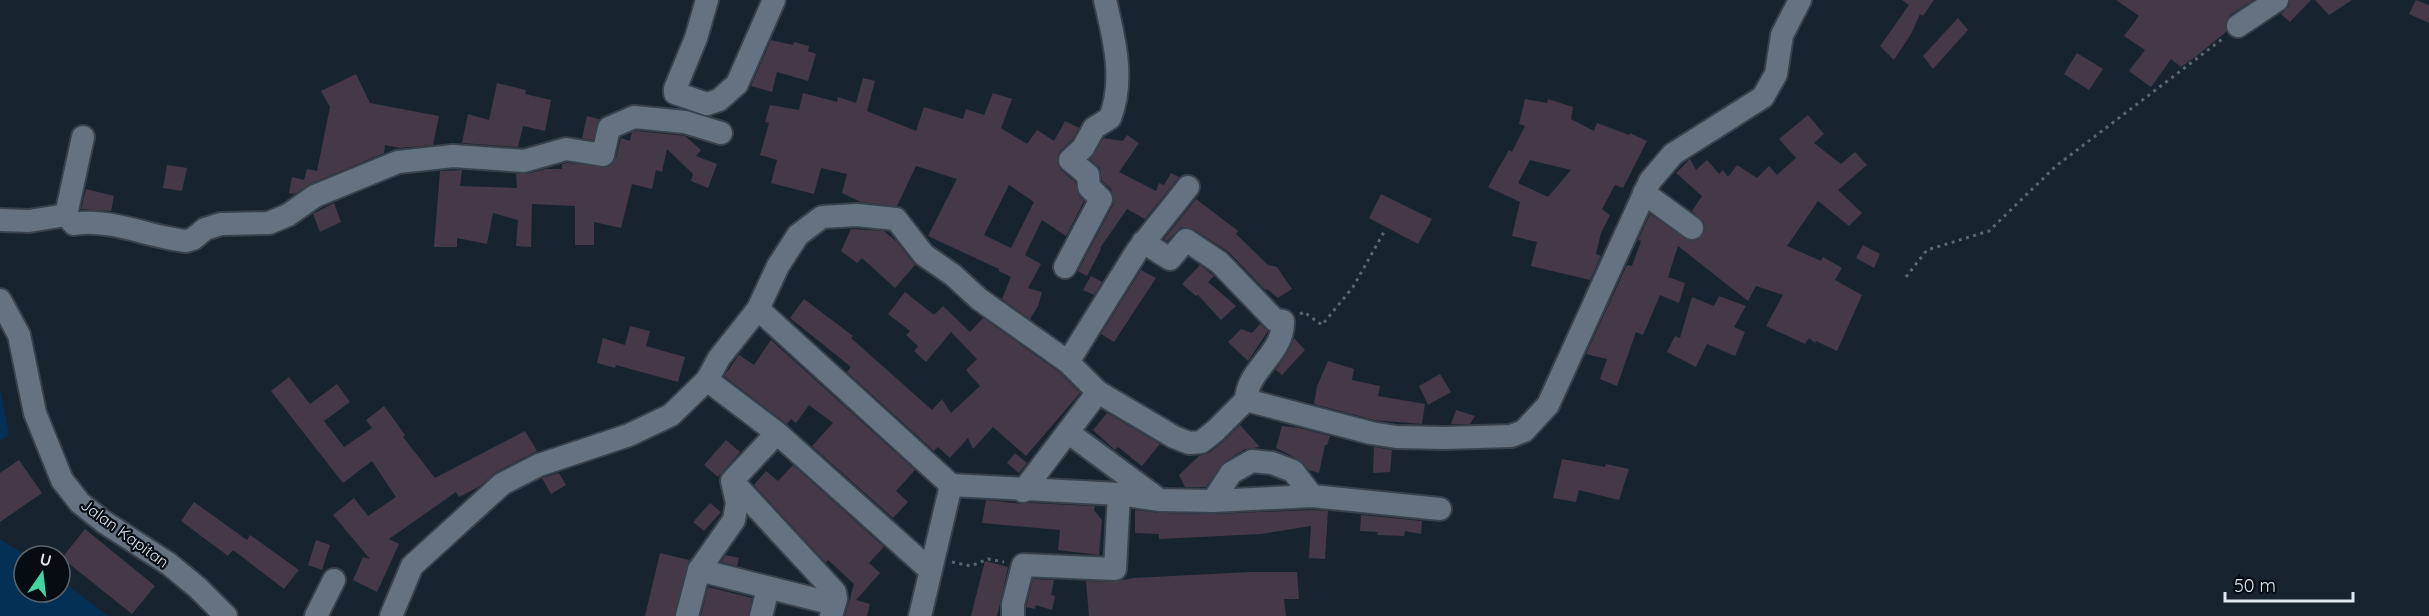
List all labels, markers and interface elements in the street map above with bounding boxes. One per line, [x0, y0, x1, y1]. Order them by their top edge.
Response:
street label: Jalan Kapitan [77, 494, 173, 572]
north arrow [12, 544, 72, 604]
text: U [38, 548, 54, 571]
scale bar [2225, 565, 2352, 603]
text: 50 m [2234, 574, 2276, 597]

